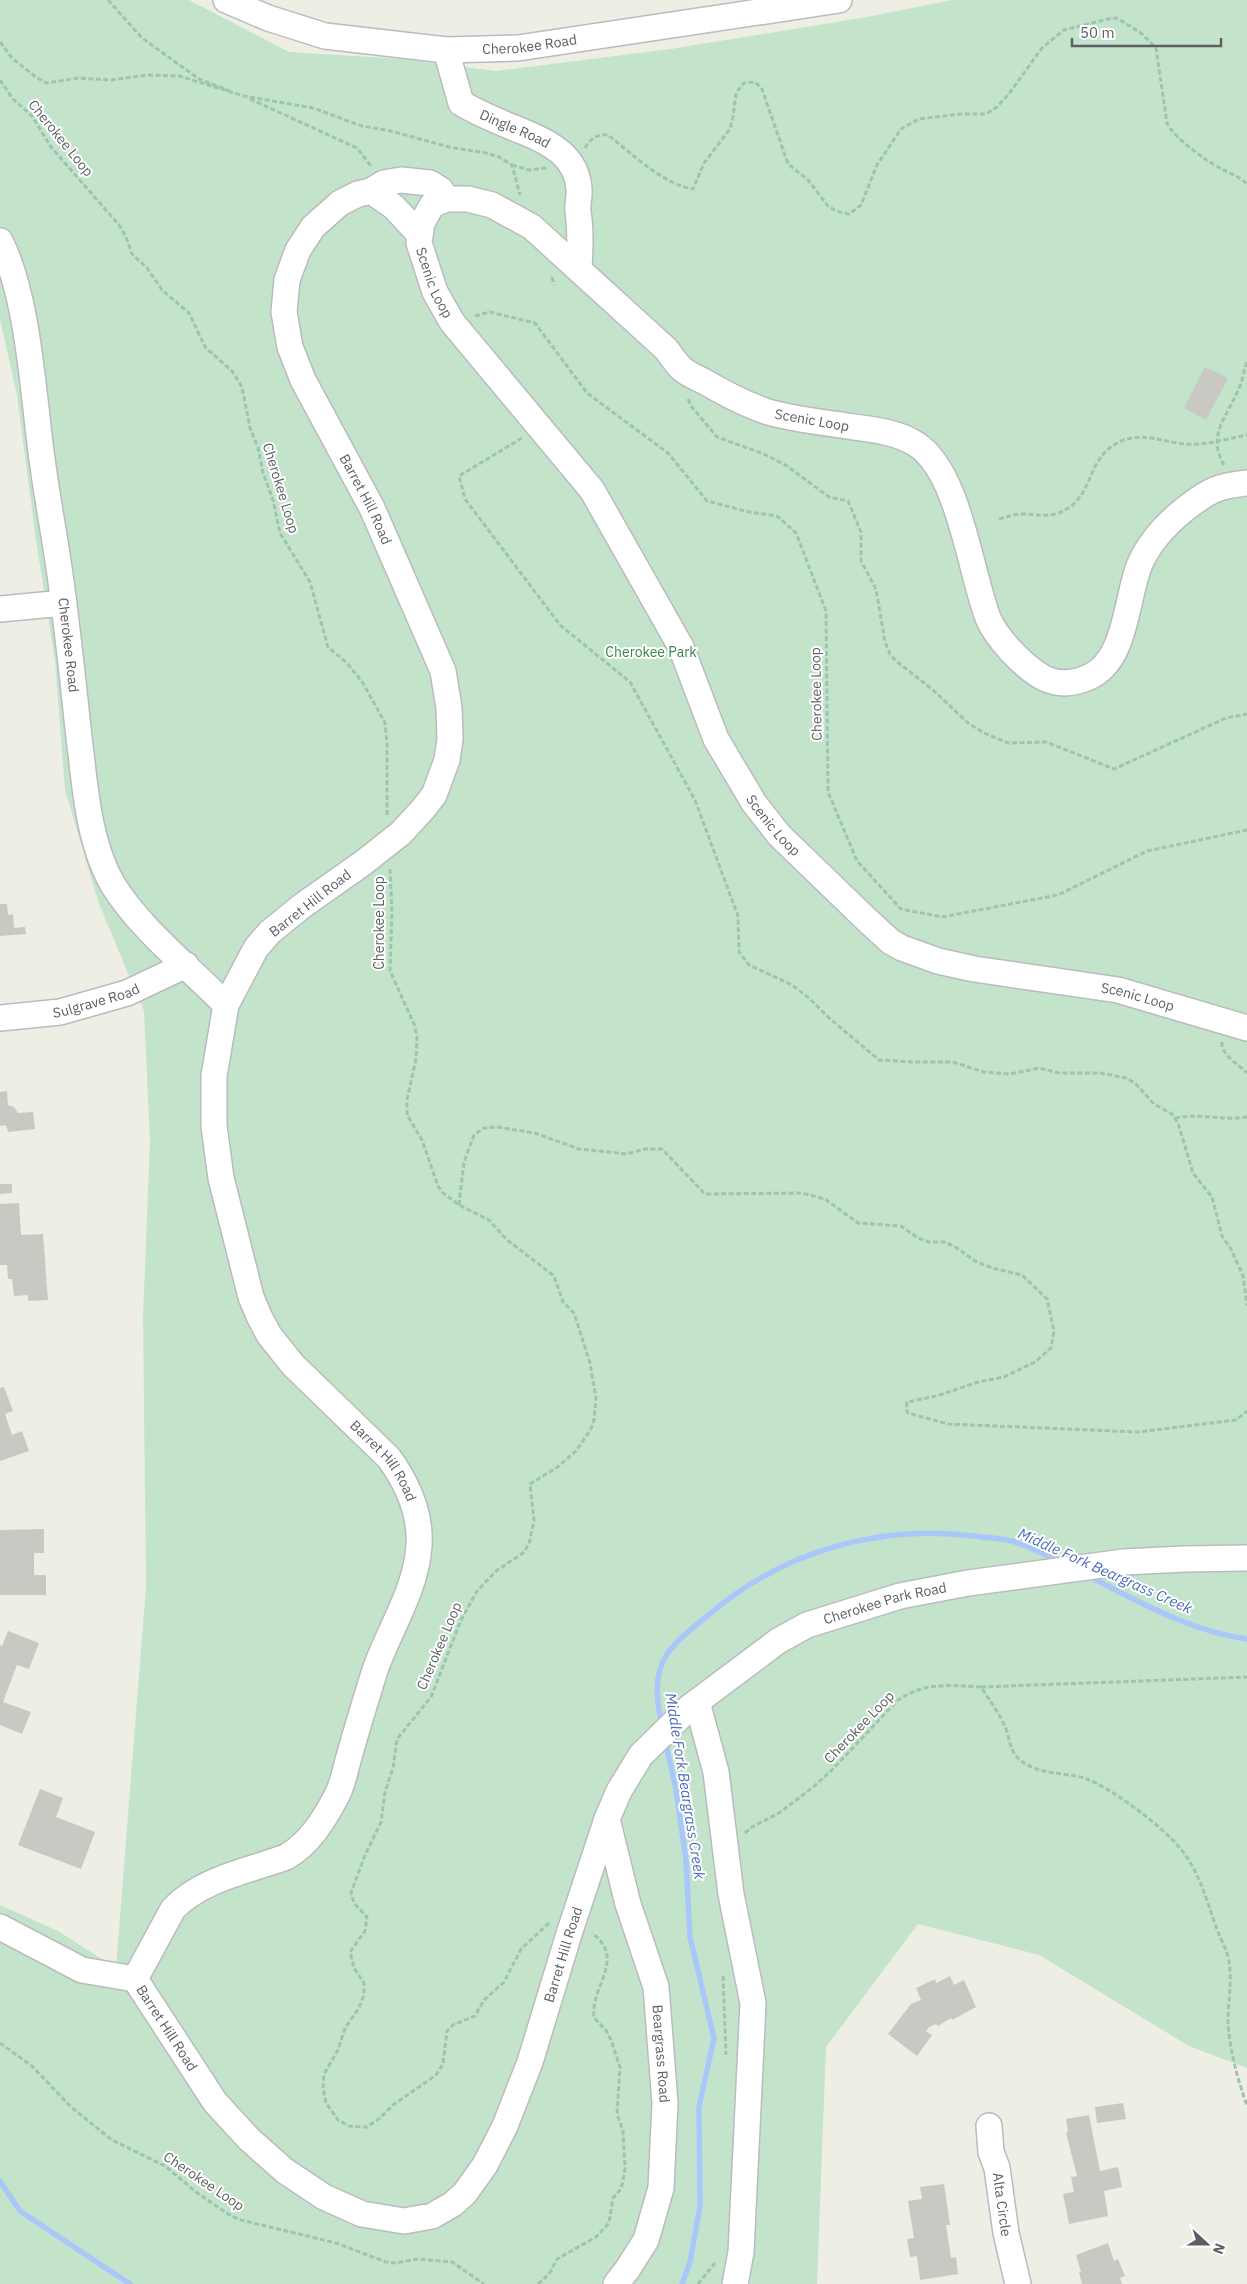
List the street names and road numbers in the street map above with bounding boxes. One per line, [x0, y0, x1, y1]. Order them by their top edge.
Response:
street label: Cherokee Road [482, 30, 578, 58]
street label: Cherokee Loop [25, 96, 97, 180]
street label: Dingle Road [477, 105, 554, 152]
street label: Scenic Loop [412, 245, 457, 321]
street label: Scenic Loop [773, 405, 851, 435]
street label: Cherokee Loop [259, 441, 303, 535]
street label: Barret Hill Road [336, 451, 396, 547]
street label: Cherokee Road [54, 597, 83, 693]
street label: Cherokee Loop [806, 647, 826, 741]
street label: Scenic Loop [742, 791, 804, 860]
street label: Barret Hill Road [265, 865, 355, 941]
street label: Cherokee Loop [370, 876, 388, 970]
street label: Sulgrave Road [52, 979, 143, 1022]
street label: Scenic Loop [1100, 979, 1177, 1015]
street label: Barret Hill Road [346, 1416, 420, 1504]
street label: Cherokee Park Road [821, 1578, 948, 1628]
street label: Cherokee Loop [412, 1599, 466, 1693]
street label: Cherokee Loop [820, 1687, 898, 1767]
street label: Barret Hill Road [540, 1904, 586, 2005]
street label: Barret Hill Road [132, 1982, 201, 2075]
street label: Beargrass Road [648, 2004, 674, 2103]
street label: Cherokee Loop [160, 2147, 248, 2215]
street label: Alta Circle [989, 2171, 1015, 2238]

